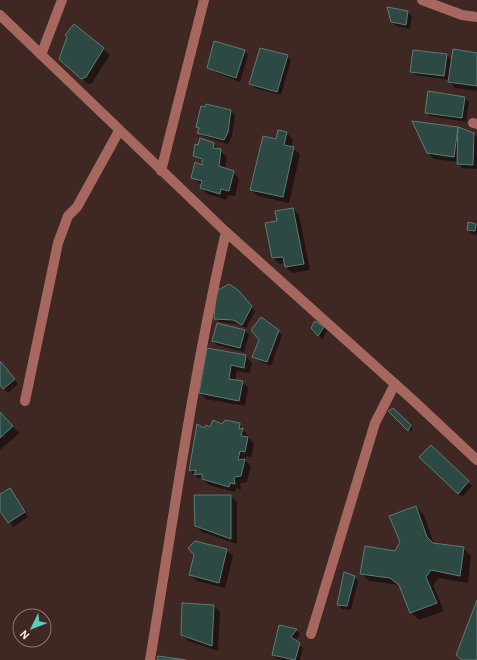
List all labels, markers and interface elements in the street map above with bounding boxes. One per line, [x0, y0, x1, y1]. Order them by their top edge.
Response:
north arrow [12, 608, 52, 648]
text: N [18, 626, 33, 642]

